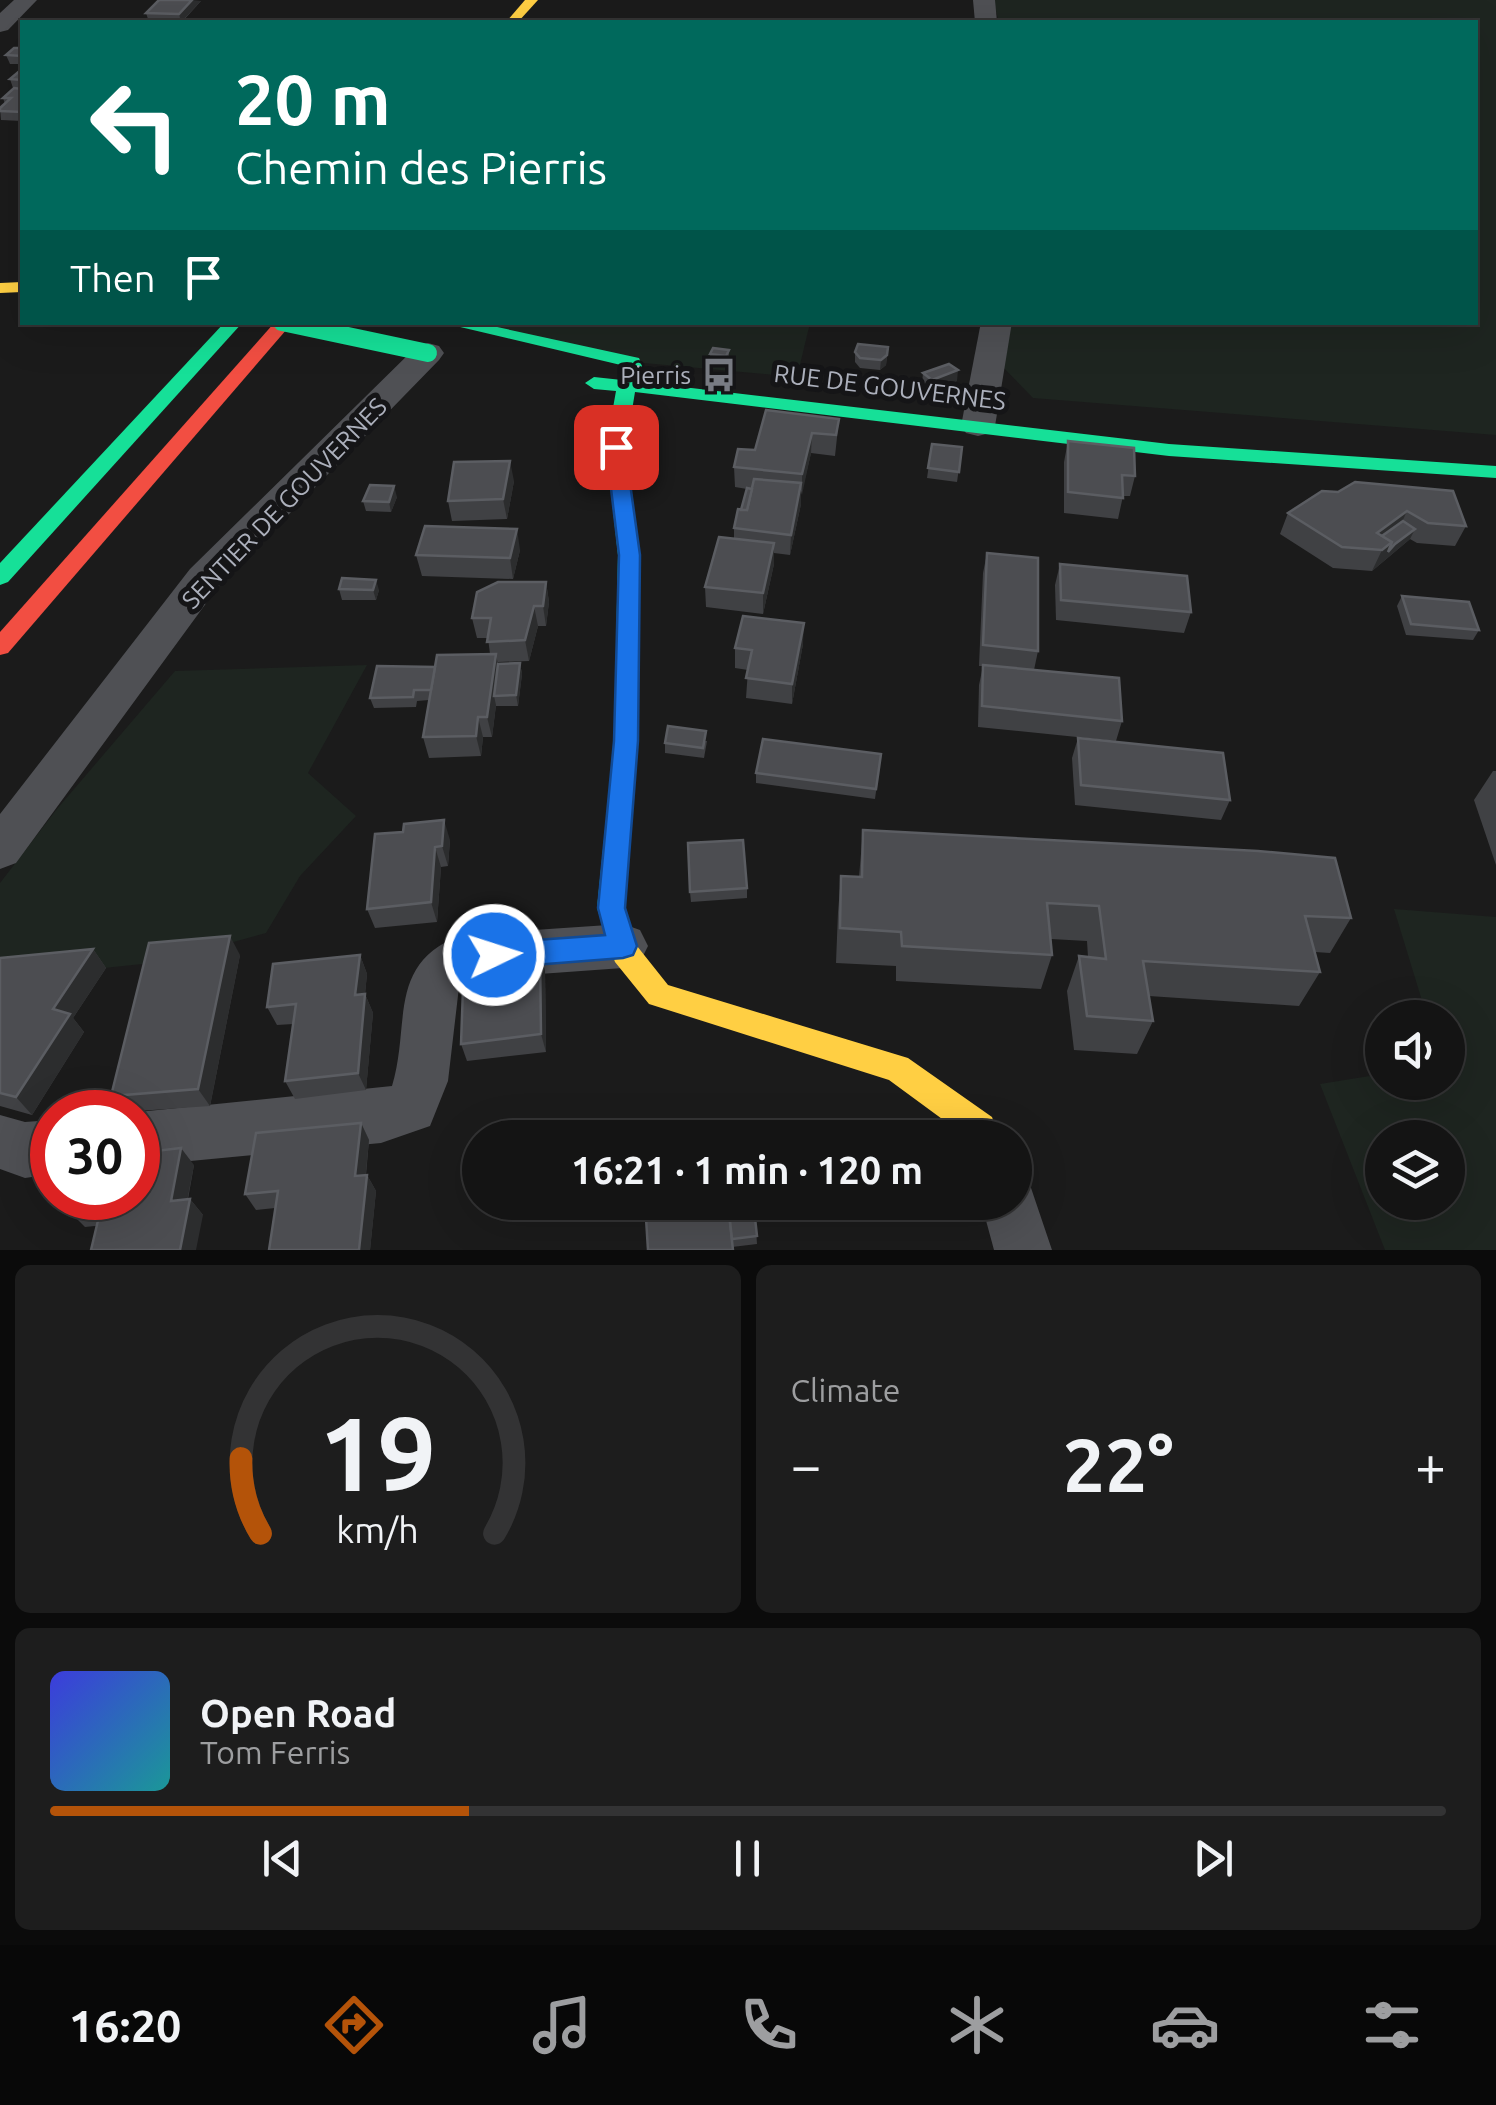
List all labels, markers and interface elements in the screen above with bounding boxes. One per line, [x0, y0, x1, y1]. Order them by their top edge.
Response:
icon: left [70, 60, 200, 190]
text: 20 m [235, 60, 391, 138]
text: Chemin des Pierris [235, 142, 607, 193]
icon: arrive [176, 250, 231, 305]
text: Then [70, 257, 156, 299]
bus stop icon: Pierris [700, 356, 738, 394]
street label: RUE DE GOUVERNES [772, 359, 1008, 415]
place label: Pierris [620, 361, 691, 389]
street label: SENTIER DE GOUVERNES [176, 392, 392, 614]
pin [574, 405, 659, 490]
icon: arrive [589, 420, 644, 475]
position arrow [442, 903, 546, 1007]
map controls [1365, 1000, 1465, 1220]
button: sound [1365, 1000, 1465, 1100]
speed limit sign: 30 [30, 1090, 160, 1220]
button: layers [1365, 1120, 1465, 1220]
text: 16:21 · 1 min · 120 m [571, 1149, 923, 1191]
text: Climate [791, 1372, 901, 1408]
text: 19 [319, 1394, 436, 1511]
text: 22° [1063, 1422, 1174, 1506]
text: − [791, 1434, 822, 1495]
text: + [1415, 1434, 1446, 1495]
text: km/h [336, 1510, 419, 1550]
text: Open Road [200, 1692, 396, 1734]
text: Tom Ferris [200, 1734, 350, 1770]
icon: previous [255, 1831, 310, 1886]
icon: pause [720, 1831, 775, 1886]
icon: next [1186, 1831, 1241, 1886]
icon: directions [319, 1990, 389, 2060]
icon: music [527, 1990, 597, 2060]
icon: phone [734, 1990, 804, 2060]
icon: climate [942, 1990, 1012, 2060]
icon: car [1150, 1990, 1220, 2060]
icon: filters [1357, 1990, 1427, 2060]
text: 16:20 [69, 2000, 181, 2051]

